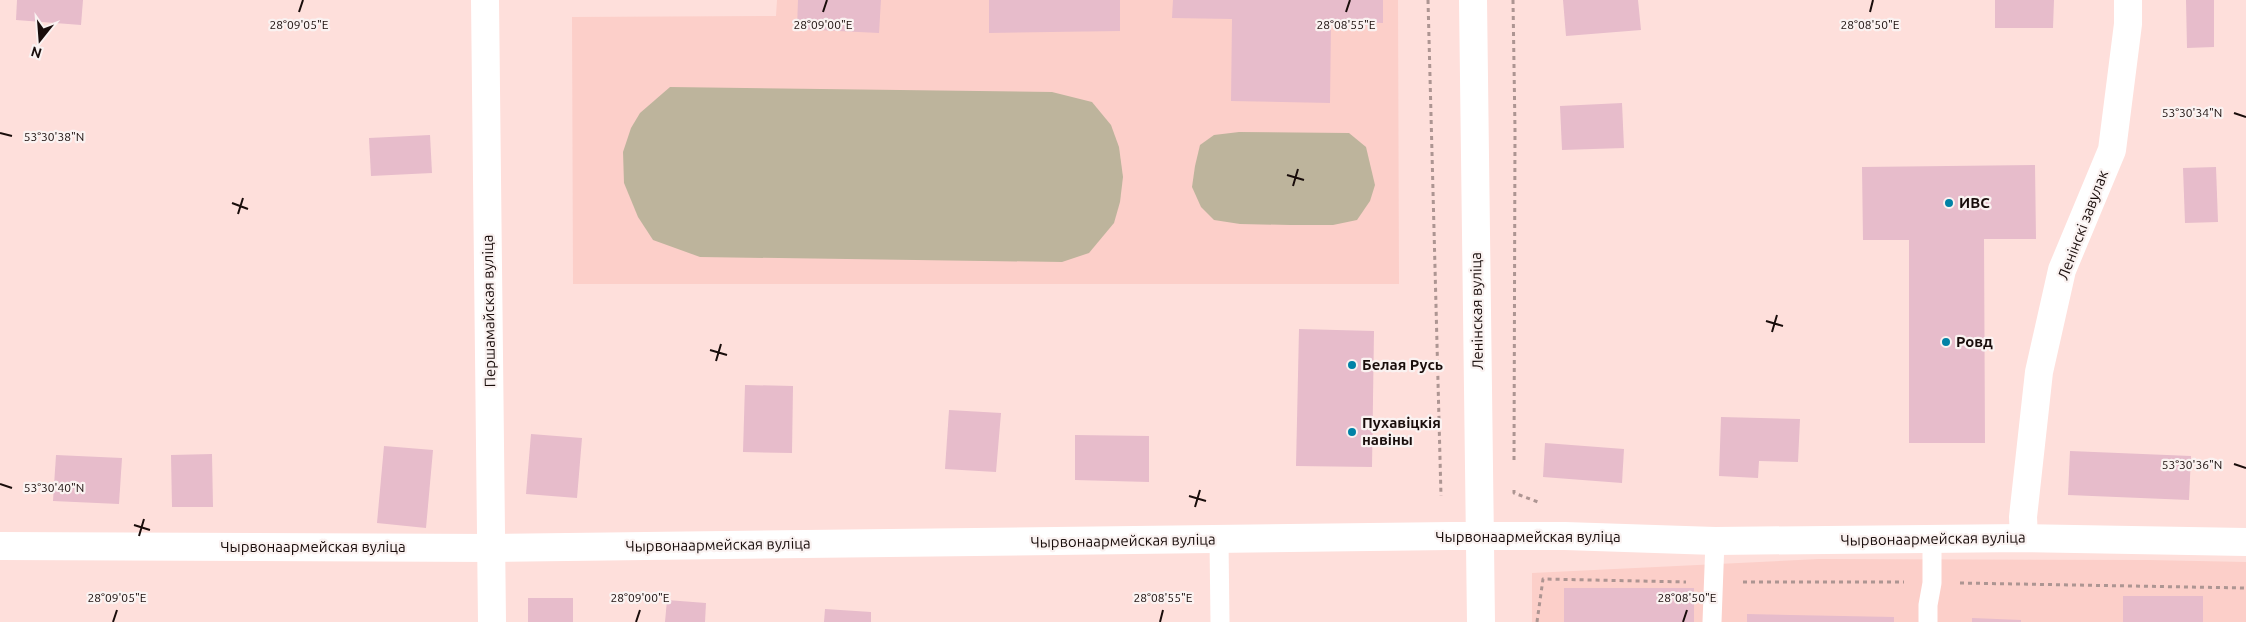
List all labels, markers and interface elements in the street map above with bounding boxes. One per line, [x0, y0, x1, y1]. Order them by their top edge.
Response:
north arrow [15, 15, 65, 65]
text: 28°09'05"E [270, 18, 329, 31]
text: 28°09'00"E [794, 18, 853, 31]
text: 28°08'55"E [1317, 18, 1376, 31]
text: 28°08'50"E [1841, 18, 1900, 31]
text: N [29, 43, 44, 62]
text: 53°30'34"N [2162, 106, 2222, 119]
text: 53°30'38"N [24, 130, 84, 143]
street label: Ленінскі завулак [2054, 167, 2111, 282]
place label: ИВС [1959, 194, 1990, 211]
marker: ИВС [1943, 197, 1955, 209]
street label: Першамайская вуліца [479, 234, 498, 388]
street label: Ленінская вуліца [1467, 252, 1486, 370]
place label: Ровд [1956, 333, 1993, 350]
marker: Ровд [1940, 336, 1952, 348]
place label: Белая Русь [1362, 356, 1443, 373]
marker: Белая Русь [1346, 359, 1358, 371]
place label: Пухавіцкія навіны [1362, 414, 1441, 448]
marker: Пухавіцкія навіны [1346, 426, 1358, 438]
text: 53°30'36"N [2162, 458, 2222, 471]
text: 53°30'40"N [24, 481, 84, 494]
street label: Чырвонаармейская вуліца [1435, 528, 1621, 545]
street label: Чырвонаармейская вуліца [1840, 528, 2026, 549]
street label: Чырвонаармейская вуліца [1030, 530, 1216, 551]
street label: Чырвонаармейская вуліца [625, 534, 811, 555]
street label: Чырвонаармейская вуліца [220, 538, 406, 555]
text: 28°09'05"E [88, 591, 147, 604]
text: 28°09'00"E [611, 591, 670, 604]
text: 28°08'55"E [1134, 591, 1193, 604]
text: 28°08'50"E [1658, 591, 1717, 604]

